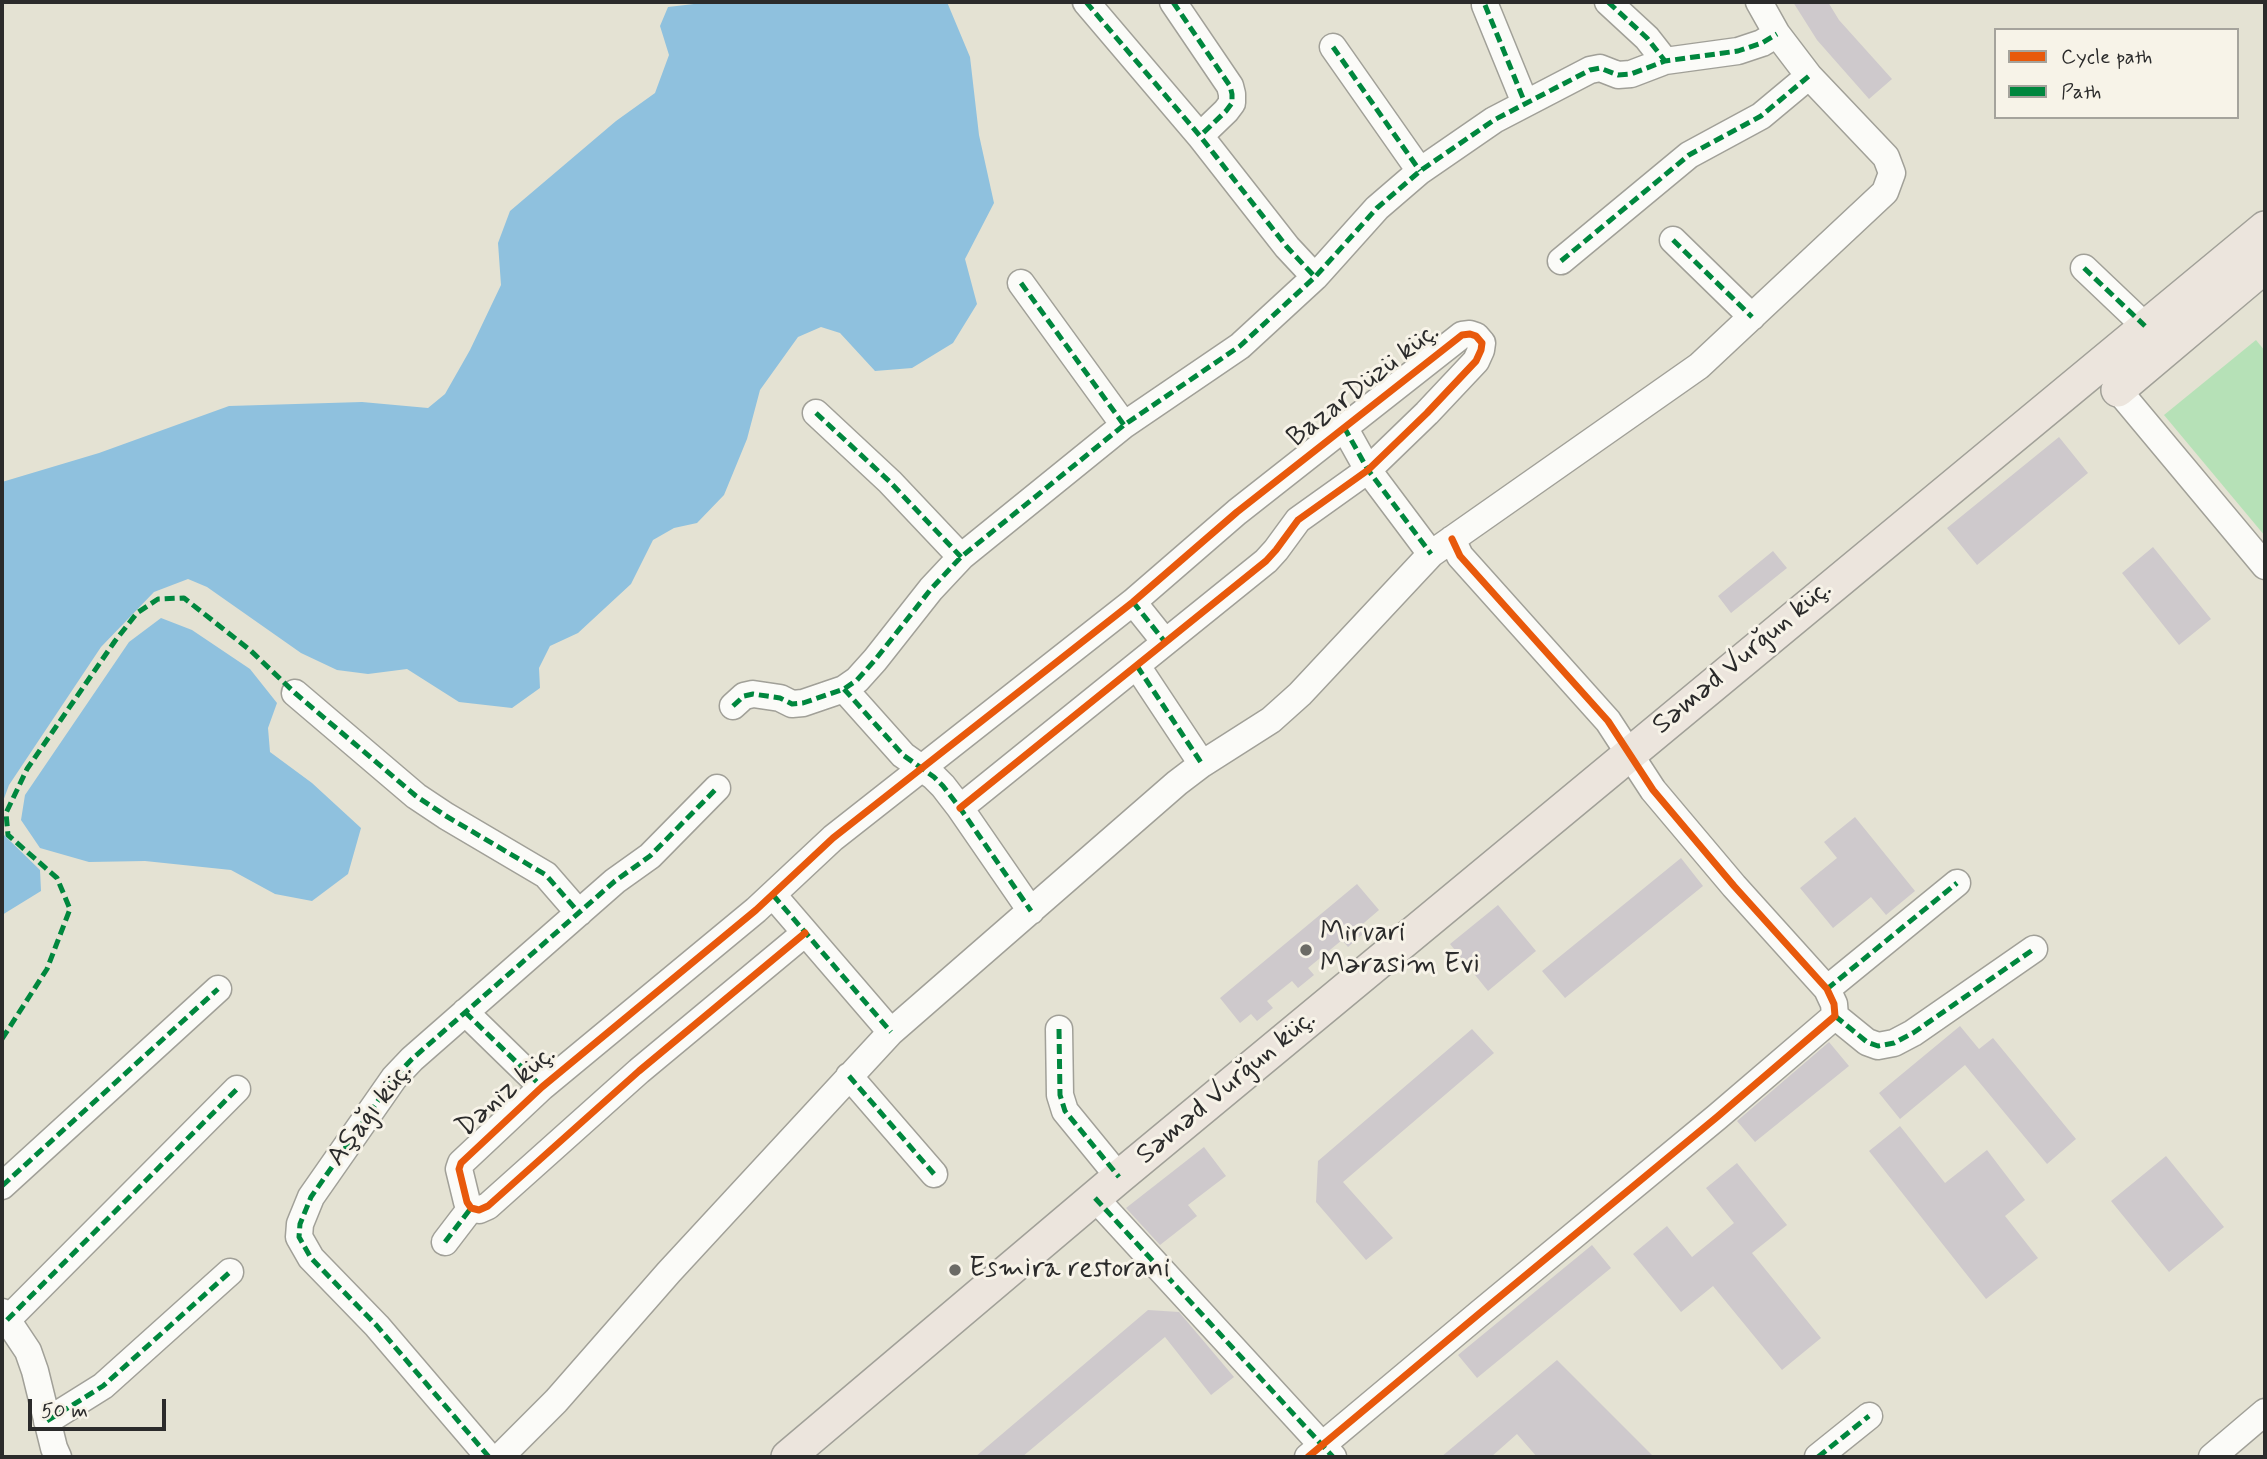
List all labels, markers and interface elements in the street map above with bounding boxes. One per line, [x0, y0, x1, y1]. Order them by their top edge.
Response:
legend [1994, 28, 2239, 119]
text: Cycle path [2061, 43, 2152, 71]
text: Path [2061, 78, 2101, 106]
street label: BazarDüzü küç. [1281, 316, 1447, 456]
street label: Səməd Vurğun küç. [1647, 573, 1839, 743]
place label: Mirvari Mərasim Evi [1320, 917, 1480, 983]
marker: Mirvari Mərasim Evi [1298, 942, 1314, 958]
street label: Səməd Vurğun küç. [1131, 1003, 1323, 1173]
street label: Dəniz küç. [450, 1039, 564, 1145]
street label: Aşağı küç. [321, 1056, 421, 1174]
place label: Esmira restorani [969, 1253, 1170, 1287]
marker: Esmira restorani [947, 1262, 963, 1278]
scale bar [32, 1386, 170, 1430]
text: 50 m [41, 1397, 88, 1425]

